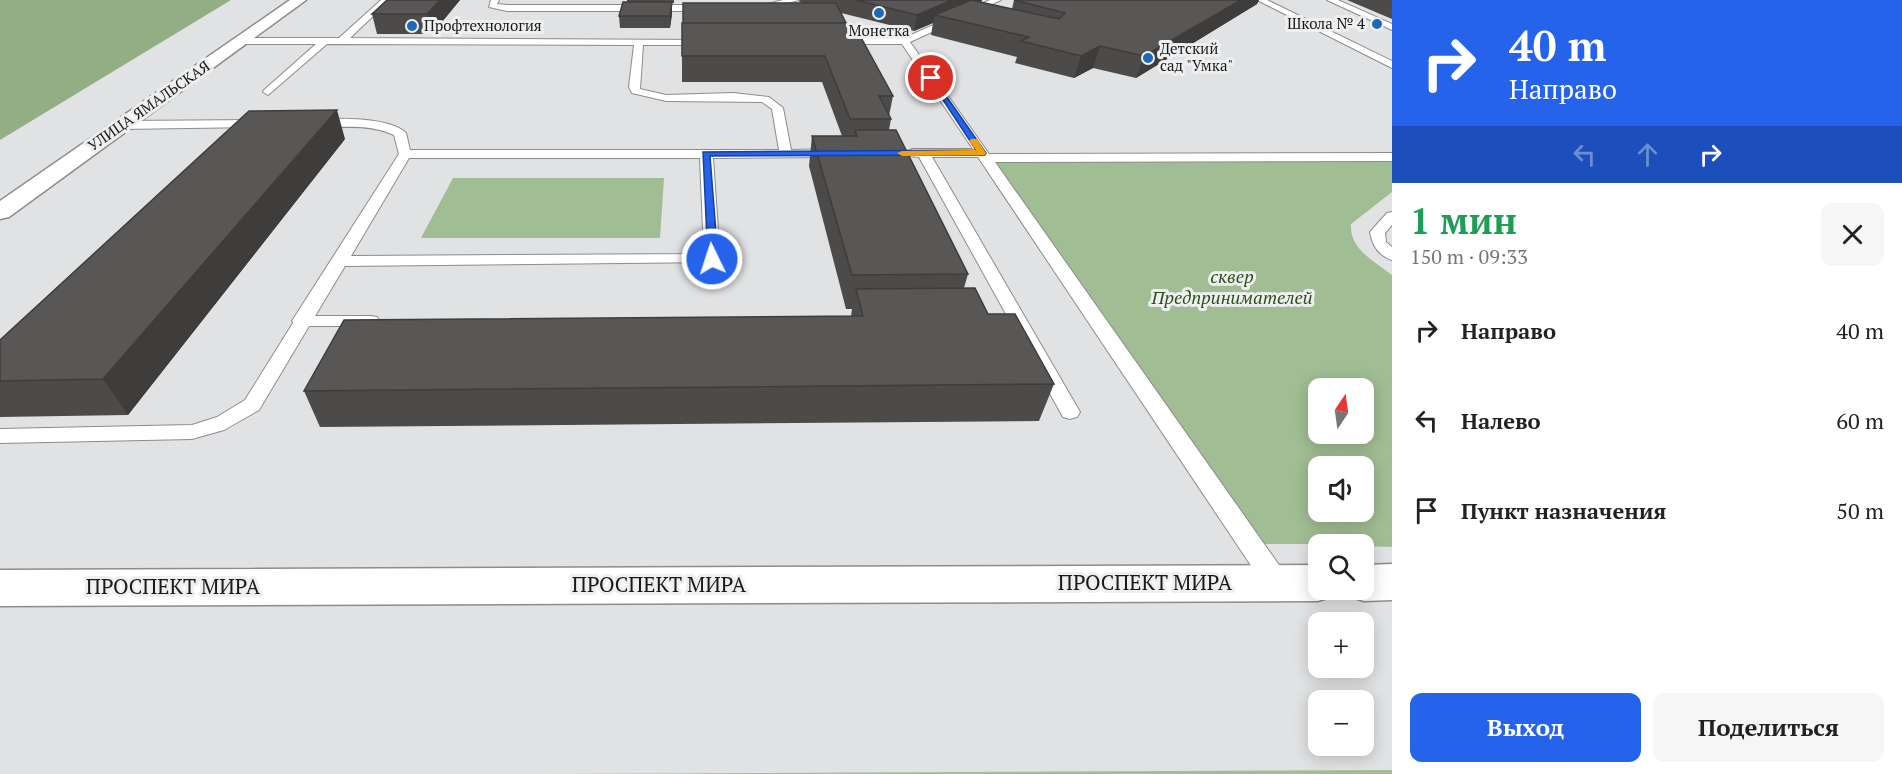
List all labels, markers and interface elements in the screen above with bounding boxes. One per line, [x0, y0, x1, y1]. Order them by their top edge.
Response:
marker: Монетка [872, 6, 886, 20]
place label: Школа № 4 [1287, 13, 1365, 33]
place label: Профтехнология [424, 15, 542, 35]
marker: Школа № 4 [1370, 17, 1384, 31]
text: 40 m [1509, 17, 1607, 73]
marker: Профтехнология [405, 19, 419, 33]
place label: Монетка [848, 20, 910, 40]
icon: right [1410, 24, 1488, 102]
place label: Детский сад "Умка" [1160, 38, 1233, 75]
marker: Детский сад "Умка" [1141, 51, 1155, 65]
pin [905, 52, 956, 103]
street label: УЛИЦА ЯМАЛЬСКАЯ [83, 55, 214, 155]
icon: arrive [914, 61, 947, 94]
text: Направо [1509, 71, 1617, 107]
icon: left [1568, 138, 1601, 171]
icon: ahead [1631, 138, 1664, 171]
icon: right [1694, 138, 1727, 171]
text: 1 мин [1410, 197, 1517, 244]
button: close [1821, 203, 1884, 266]
position arrow [680, 227, 744, 291]
text: 150 m · 09:33 [1410, 243, 1528, 270]
park label: сквер Предпринимателей [1151, 264, 1313, 309]
icon: right [1410, 314, 1443, 347]
text: Направо [1461, 316, 1556, 345]
text: 40 m [1836, 316, 1884, 345]
north arrow [1308, 378, 1374, 444]
map controls [1308, 378, 1374, 756]
icon: left [1410, 404, 1443, 437]
text: Налево [1461, 406, 1541, 435]
text: 60 m [1836, 406, 1884, 435]
button: sound [1308, 456, 1374, 522]
icon: arrive [1410, 494, 1443, 527]
text: Пункт назначения [1461, 496, 1666, 525]
text: 50 m [1836, 496, 1884, 525]
button: search [1308, 534, 1374, 600]
street label: ПРОСПЕКТ МИРА [1058, 568, 1233, 596]
street label: ПРОСПЕКТ МИРА [572, 570, 747, 598]
street label: ПРОСПЕКТ МИРА [86, 572, 261, 600]
button: + [1308, 612, 1374, 678]
button: − [1308, 690, 1374, 756]
button: Выход [1410, 693, 1641, 762]
button: Поделиться [1653, 693, 1884, 762]

